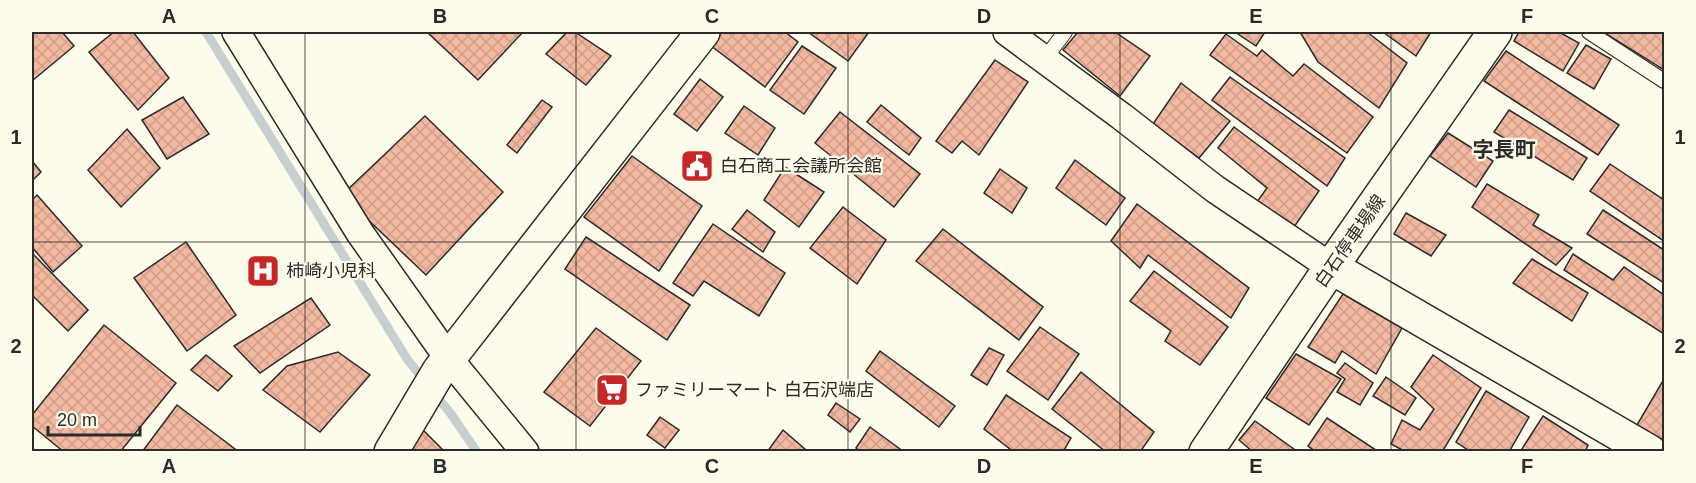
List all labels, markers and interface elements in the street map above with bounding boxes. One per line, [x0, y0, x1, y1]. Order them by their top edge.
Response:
text: A [162, 5, 176, 27]
text: B [433, 5, 447, 27]
text: C [705, 5, 719, 27]
text: D [977, 5, 991, 27]
text: E [1249, 5, 1263, 27]
text: F [1521, 5, 1533, 27]
text: 1 [10, 126, 22, 148]
text: 1 [1674, 126, 1686, 148]
district label: 字長町 [1473, 138, 1536, 161]
public building icon: 白石商工会議所会館 [679, 148, 715, 184]
place label: 白石商工会議所会館 [720, 156, 882, 176]
street label: 白石停車場線 [1311, 191, 1389, 291]
hospital icon: 柿崎小児科 [245, 253, 281, 289]
place label: 柿崎小児科 [286, 261, 376, 281]
text: 2 [10, 335, 22, 357]
text: 2 [1674, 335, 1686, 357]
supermarket icon: ファミリーマート 白石沢端店 [594, 372, 630, 408]
place label: ファミリーマート 白石沢端店 [635, 380, 874, 400]
scale bar [48, 399, 140, 437]
text: 20 m [57, 410, 97, 430]
text: A [162, 455, 176, 477]
text: B [433, 455, 447, 477]
text: C [705, 455, 719, 477]
text: D [977, 455, 991, 477]
text: E [1249, 455, 1263, 477]
text: F [1521, 455, 1533, 477]

